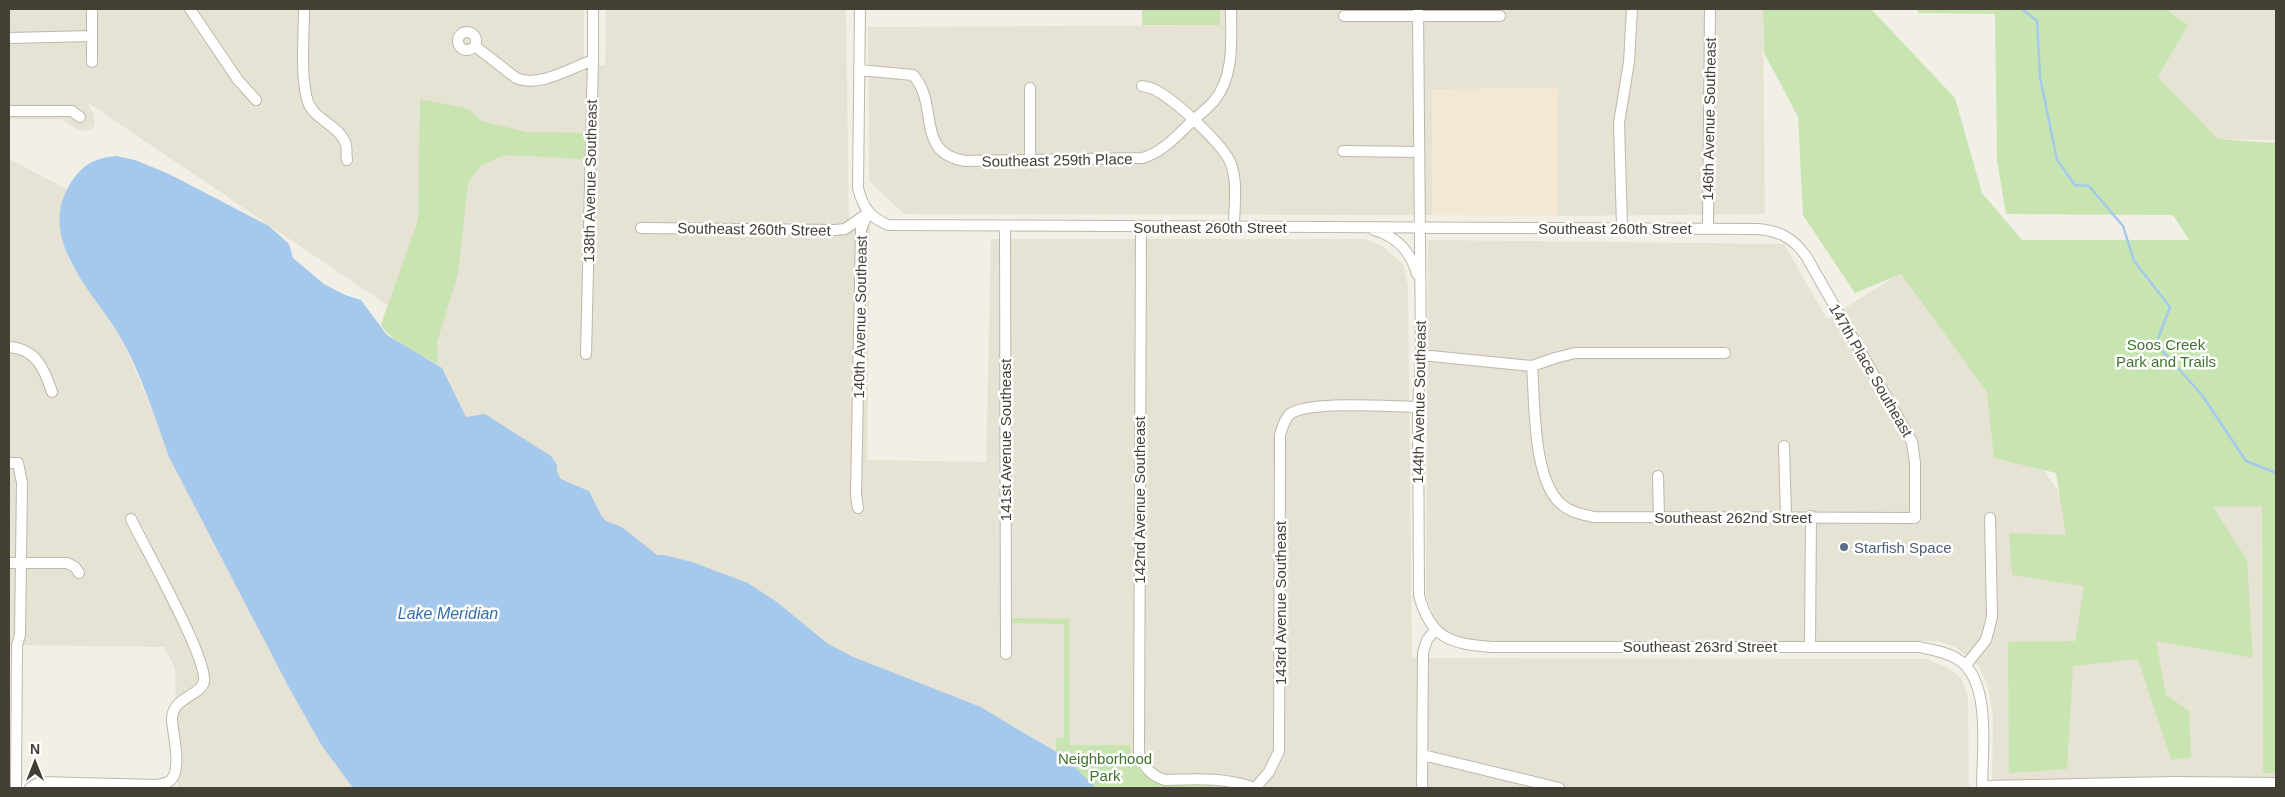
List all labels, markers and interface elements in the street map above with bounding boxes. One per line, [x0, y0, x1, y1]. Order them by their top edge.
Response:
street label: 146th Avenue Southeast [1699, 36, 1719, 201]
street label: 138th Avenue Southeast [580, 98, 600, 263]
street label: Southeast 259th Place [981, 150, 1133, 170]
street label: Southeast 260th Street [677, 219, 832, 239]
street label: Southeast 260th Street [1133, 219, 1288, 236]
street label: Southeast 260th Street [1538, 220, 1693, 237]
street label: 140th Avenue Southeast [850, 234, 870, 399]
street label: 147th Place Southeast [1826, 300, 1917, 440]
street label: 144th Avenue Southeast [1409, 319, 1429, 484]
park label: Soos Creek Park and Trails [2116, 336, 2216, 370]
street label: 141st Avenue Southeast [997, 358, 1014, 521]
street label: 142nd Avenue Southeast [1131, 415, 1148, 584]
street label: Southeast 262nd Street [1654, 509, 1813, 526]
street label: 143rd Avenue Southeast [1272, 520, 1289, 685]
place label: Starfish Space [1854, 539, 1952, 556]
marker: Starfish Space [1838, 541, 1850, 553]
water label: Lake Meridian [398, 605, 498, 622]
street label: Southeast 263rd Street [1623, 638, 1778, 655]
north arrow [10, 737, 60, 787]
text: N [30, 741, 40, 757]
park label: Neighborhood Park [1058, 750, 1152, 784]

